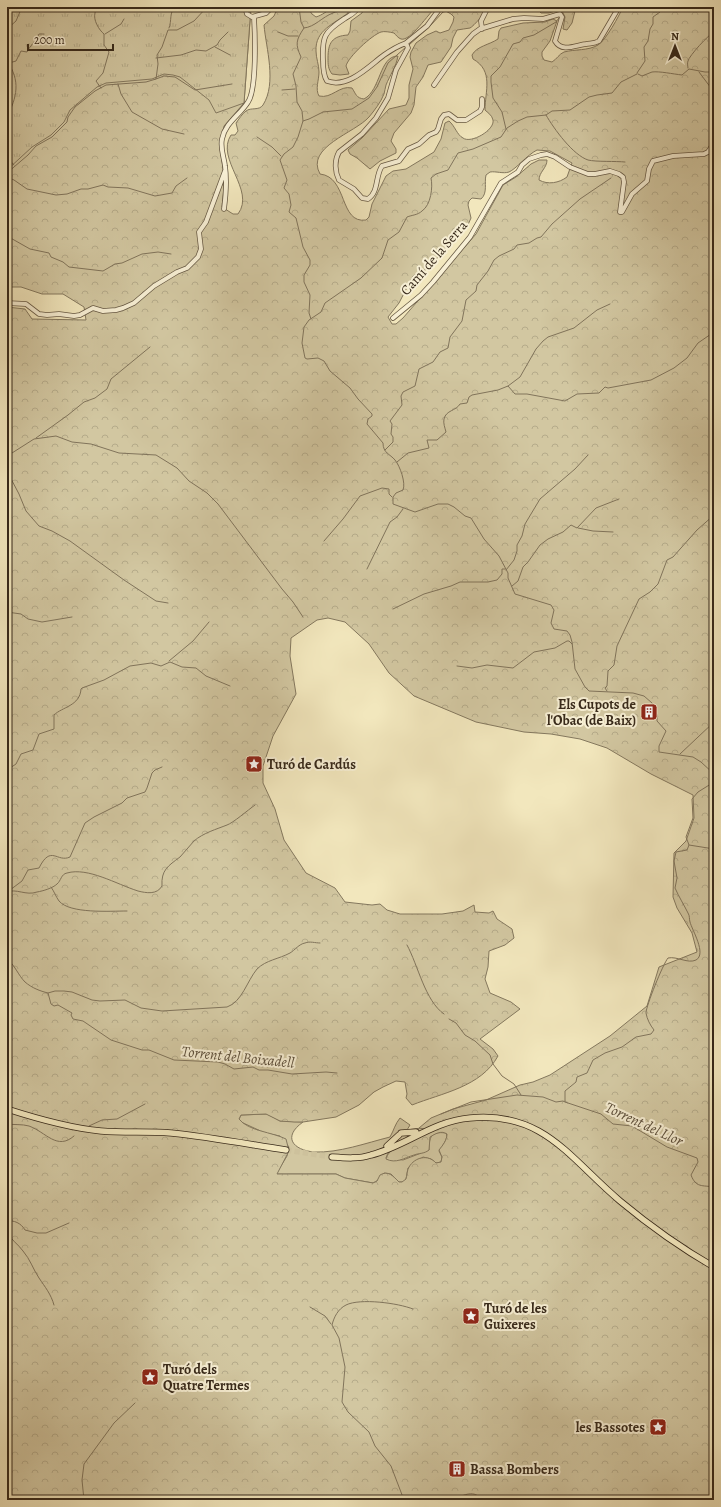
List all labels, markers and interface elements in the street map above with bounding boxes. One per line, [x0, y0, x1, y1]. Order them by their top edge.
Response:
scale bar [28, 26, 113, 52]
north arrow [655, 26, 695, 66]
text: N [671, 29, 679, 44]
text: 200 m [34, 32, 65, 48]
street label: Camí de la Serra [396, 216, 472, 299]
place label: Els Cupots de l'Obac (de Baix) [547, 695, 637, 730]
building icon: Els Cupots de l'Obac (de Baix) [639, 702, 659, 722]
place icon: Turó de Cardús [244, 754, 264, 774]
place label: Turó de Cardús [267, 755, 356, 774]
water label: Torrent del Boixadell [181, 1041, 296, 1073]
water label: Torrent del Llor [602, 1097, 687, 1151]
place label: Turó de les Guixeres [484, 1299, 547, 1334]
place icon: Turó de les Guixeres [461, 1306, 481, 1326]
place label: Turó dels Quatre Termes [163, 1360, 250, 1395]
place icon: Turó dels Quatre Termes [140, 1367, 160, 1387]
place icon: les Bassotes [648, 1417, 668, 1437]
place label: les Bassotes [576, 1418, 645, 1437]
building icon: Bassa Bombers [447, 1459, 467, 1479]
place label: Bassa Bombers [470, 1460, 559, 1479]

